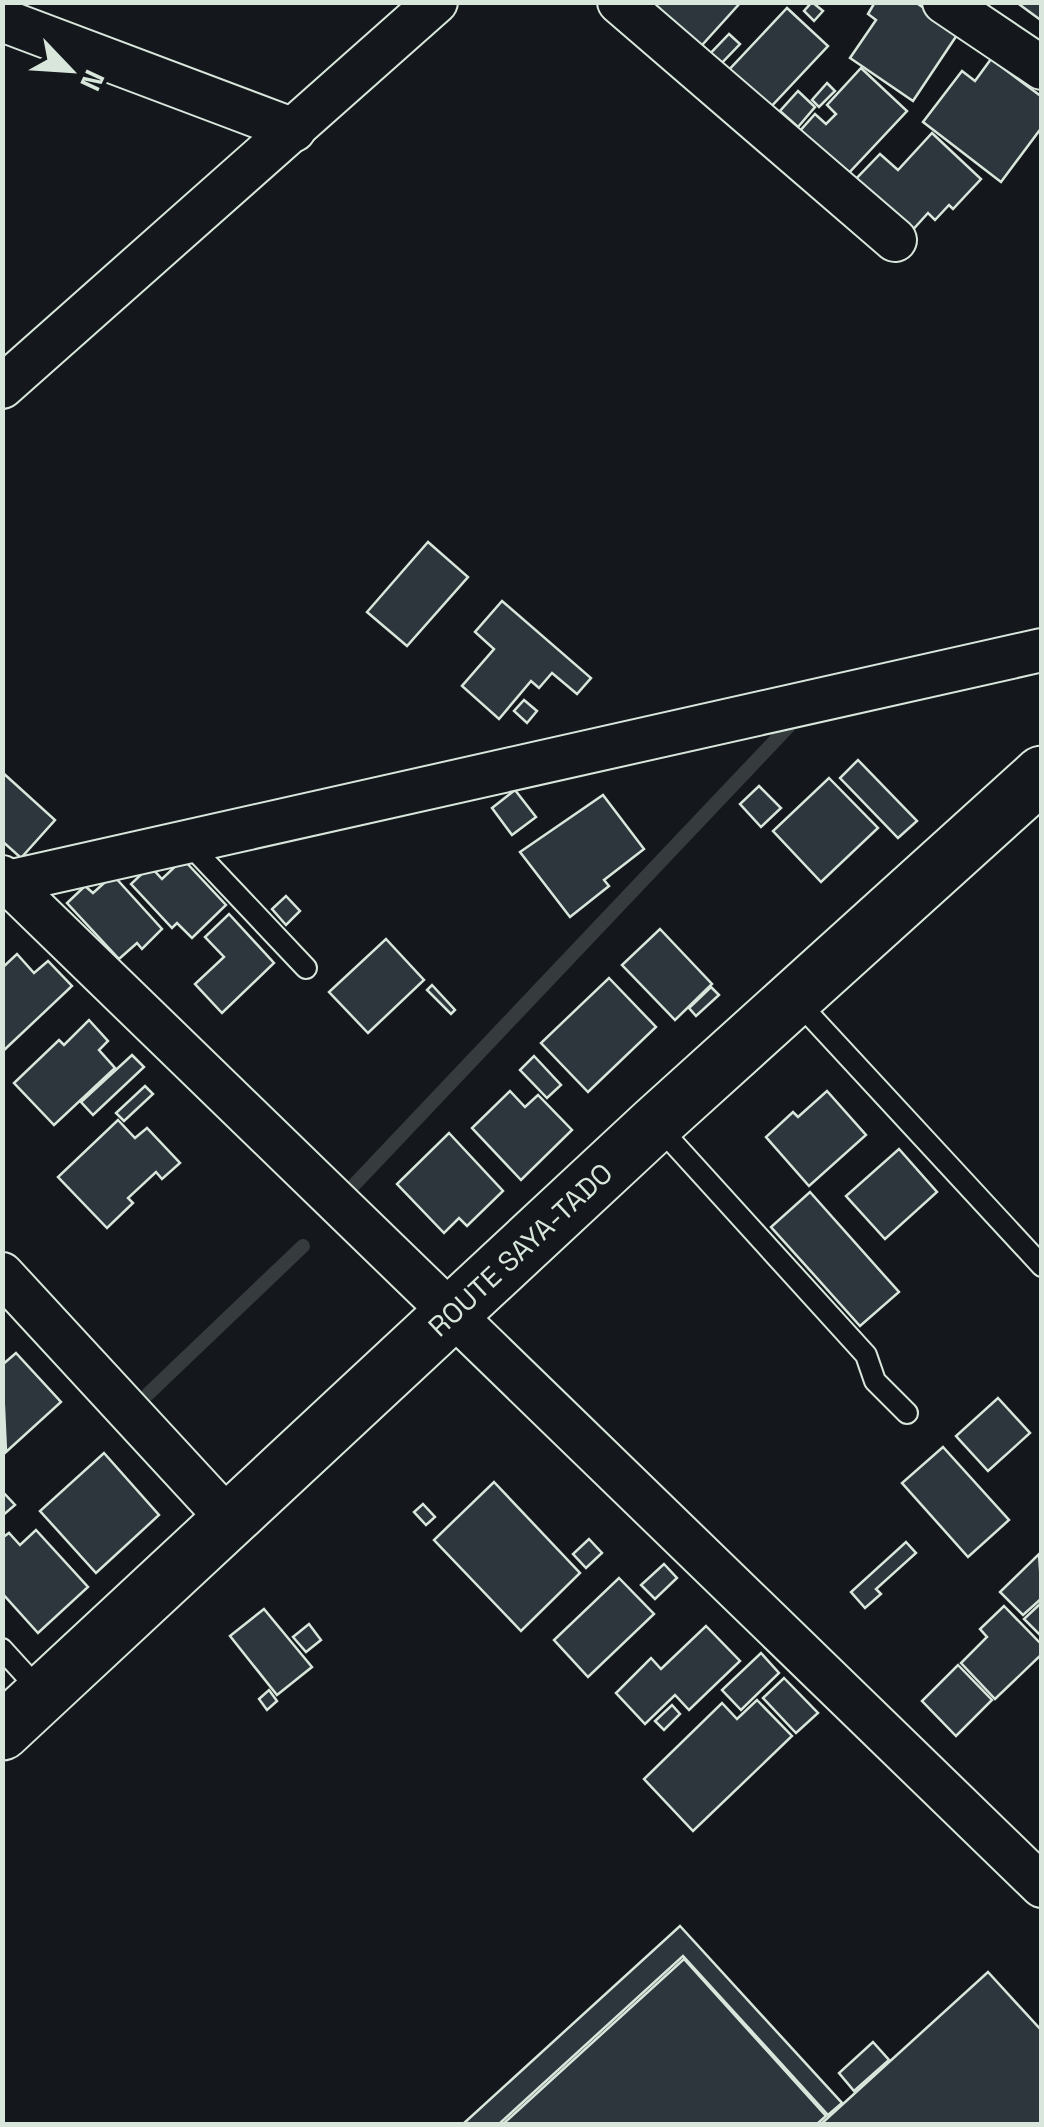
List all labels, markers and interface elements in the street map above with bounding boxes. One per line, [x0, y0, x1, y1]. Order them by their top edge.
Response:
north arrow [20, 20, 120, 120]
text: N [72, 64, 113, 97]
street label: ROUTE SAYA-TADO [420, 1155, 620, 1344]

